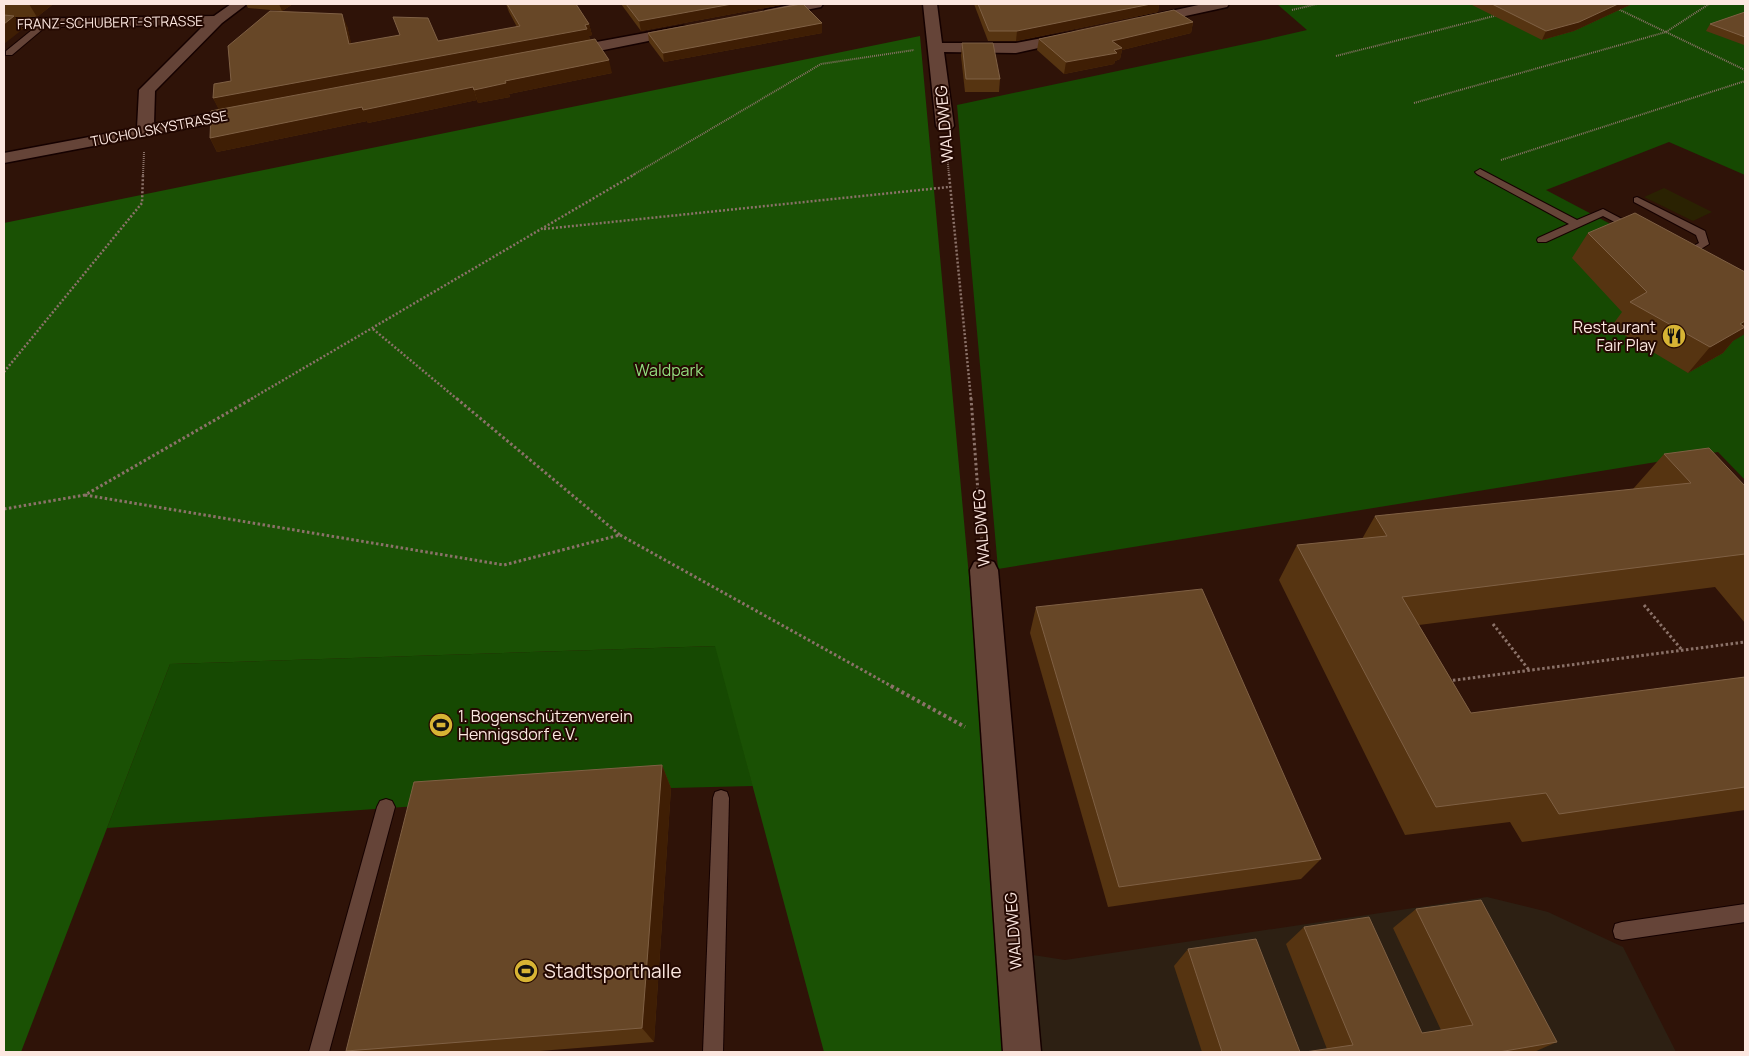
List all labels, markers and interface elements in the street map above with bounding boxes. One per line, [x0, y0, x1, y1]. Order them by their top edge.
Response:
street label: FRANZ-SCHUBERT-STRASSE [17, 11, 203, 33]
street label: WALDWEG [930, 85, 958, 163]
street label: TUCHOLSKYSTRASSE [89, 105, 229, 151]
place label: Restaurant Fair Play [1573, 316, 1657, 356]
restaurant icon: Restaurant Fair Play [1661, 323, 1687, 349]
park label: Waldpark [635, 359, 704, 381]
street label: WALDWEG [967, 489, 995, 567]
place label: 1. Bogenschützenverein Hennigsdorf e.V. [458, 705, 633, 745]
sports icon: 1. Bogenschützenverein Hennigsdorf e.V. [428, 712, 454, 738]
street label: WALDWEG [999, 892, 1027, 970]
sports icon: Stadtsporthalle [513, 958, 539, 984]
place label: Stadtsporthalle [544, 958, 682, 984]

